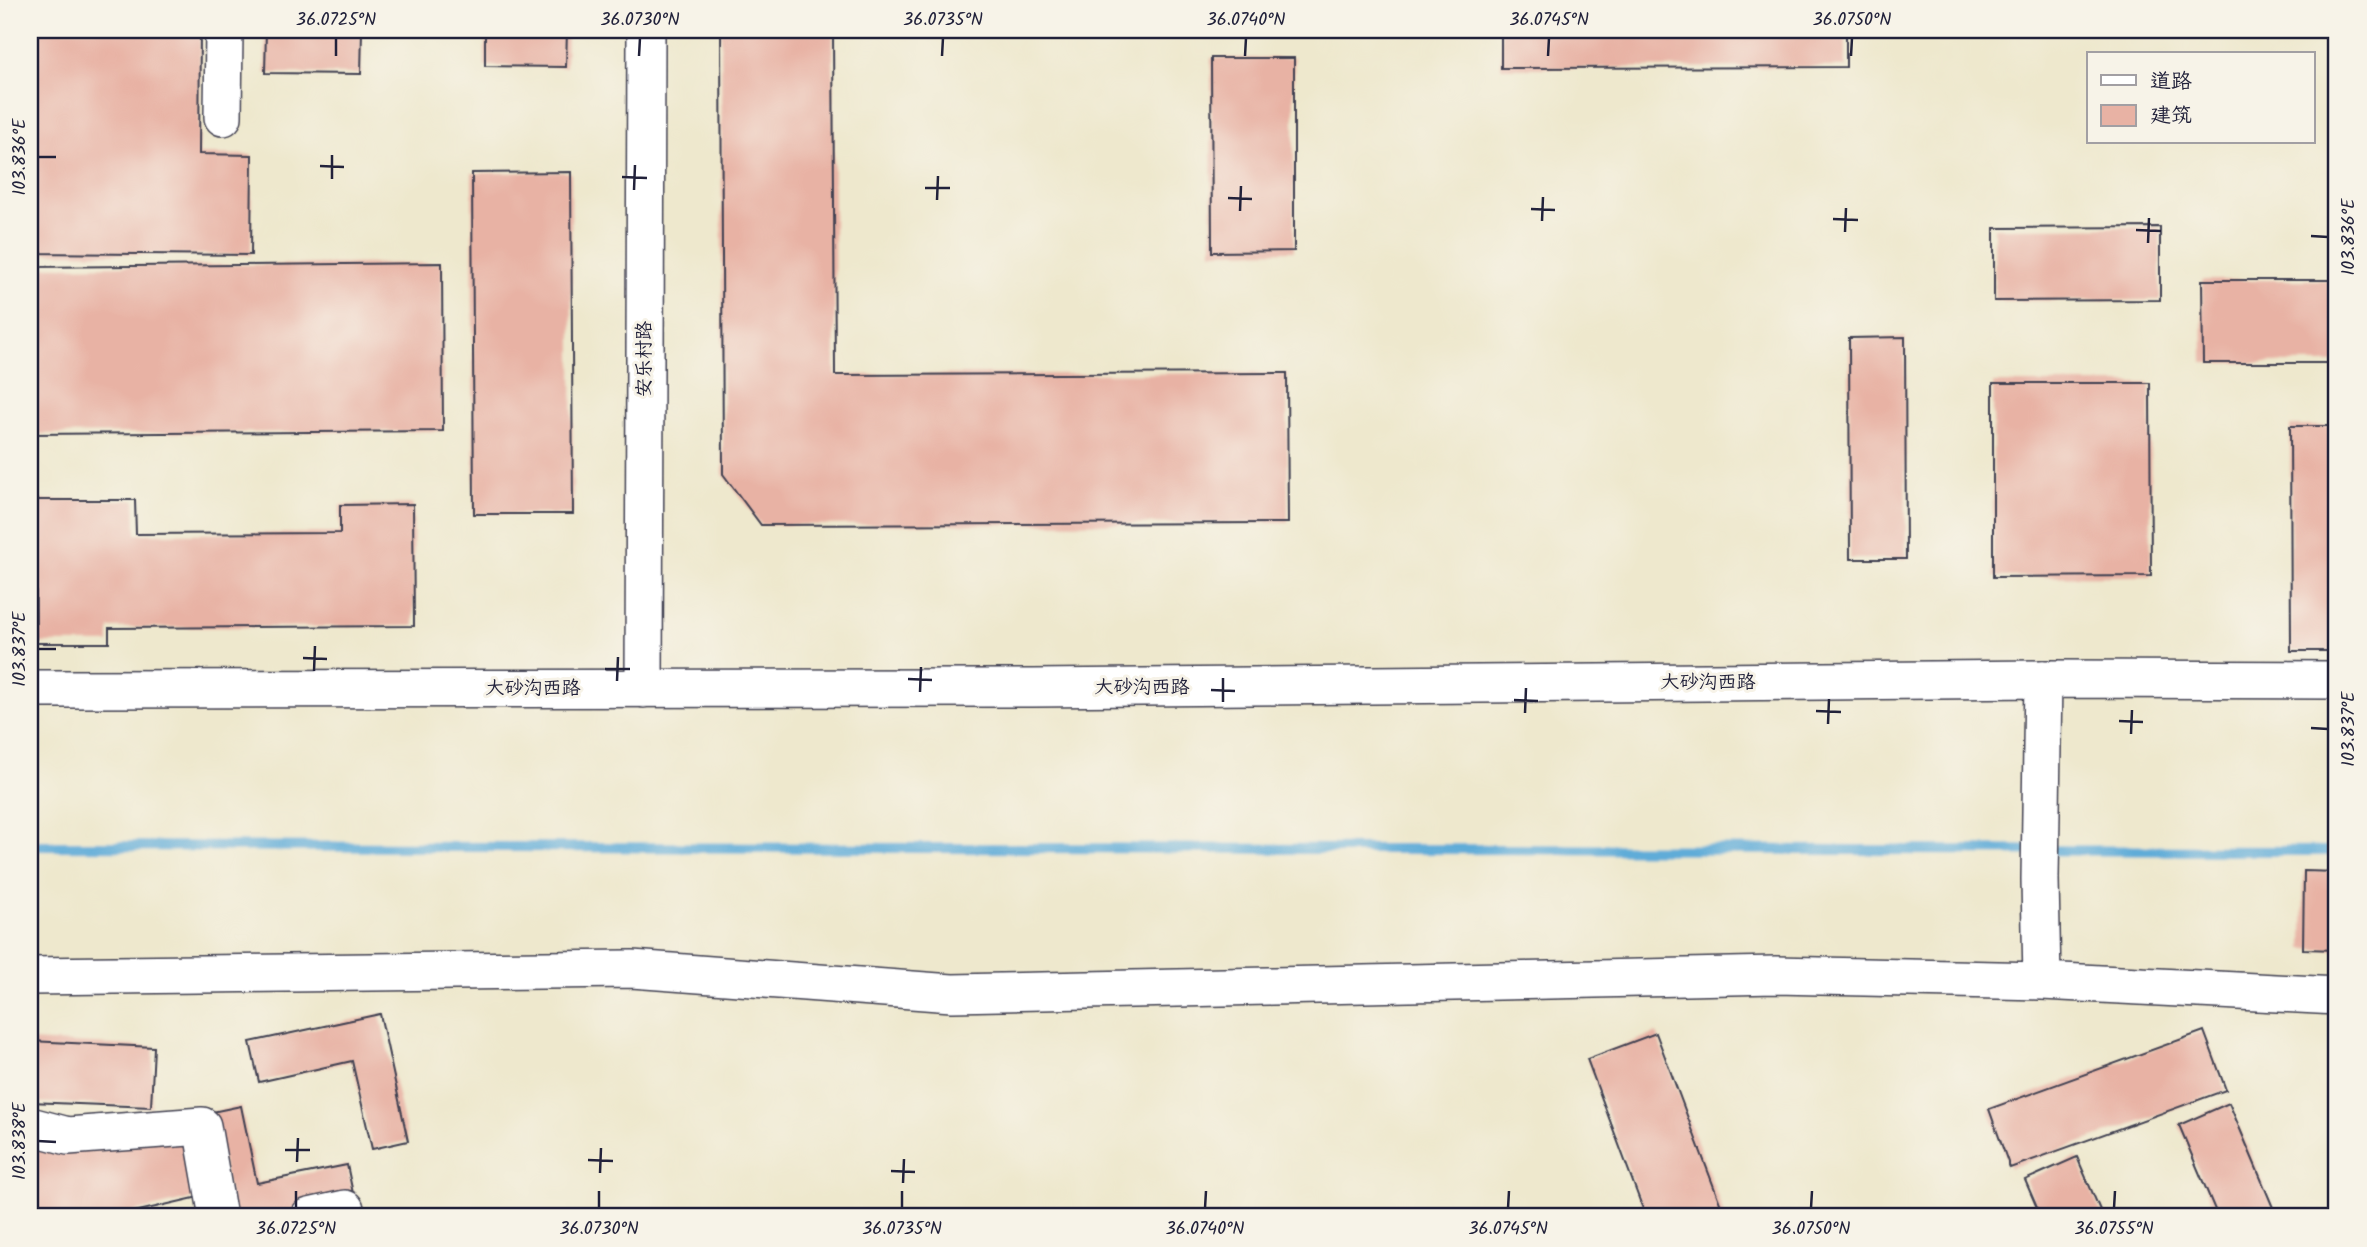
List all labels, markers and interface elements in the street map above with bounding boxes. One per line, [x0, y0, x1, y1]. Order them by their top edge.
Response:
text: 36.0725°N [296, 6, 376, 35]
text: 36.0730°N [600, 6, 680, 35]
text: 36.0735°N [903, 6, 983, 35]
text: 36.0740°N [1206, 6, 1286, 35]
text: 36.0745°N [1509, 6, 1589, 35]
text: 36.0750°N [1813, 6, 1891, 35]
legend [2087, 52, 2314, 144]
text: 道路 [2150, 66, 2192, 99]
text: 建筑 [2150, 100, 2192, 133]
text: 103.836°E [6, 118, 35, 195]
text: 103.836°E [2335, 198, 2364, 275]
street label: 安乐村路 [630, 321, 660, 397]
text: 103.837°E [6, 611, 35, 687]
street label: 大砂沟西路 [1660, 668, 1756, 698]
street label: 大砂沟西路 [1094, 673, 1190, 703]
street label: 大砂沟西路 [485, 674, 581, 704]
text: 103.837°E [2335, 691, 2364, 767]
text: 103.838°E [6, 1102, 35, 1180]
text: 36.0725°N [256, 1215, 336, 1244]
text: 36.0730°N [559, 1215, 639, 1244]
text: 36.0735°N [862, 1215, 942, 1244]
text: 36.0740°N [1165, 1215, 1245, 1244]
text: 36.0745°N [1468, 1215, 1548, 1244]
text: 36.0750°N [1772, 1215, 1850, 1244]
text: 36.0755°N [2074, 1215, 2154, 1244]

